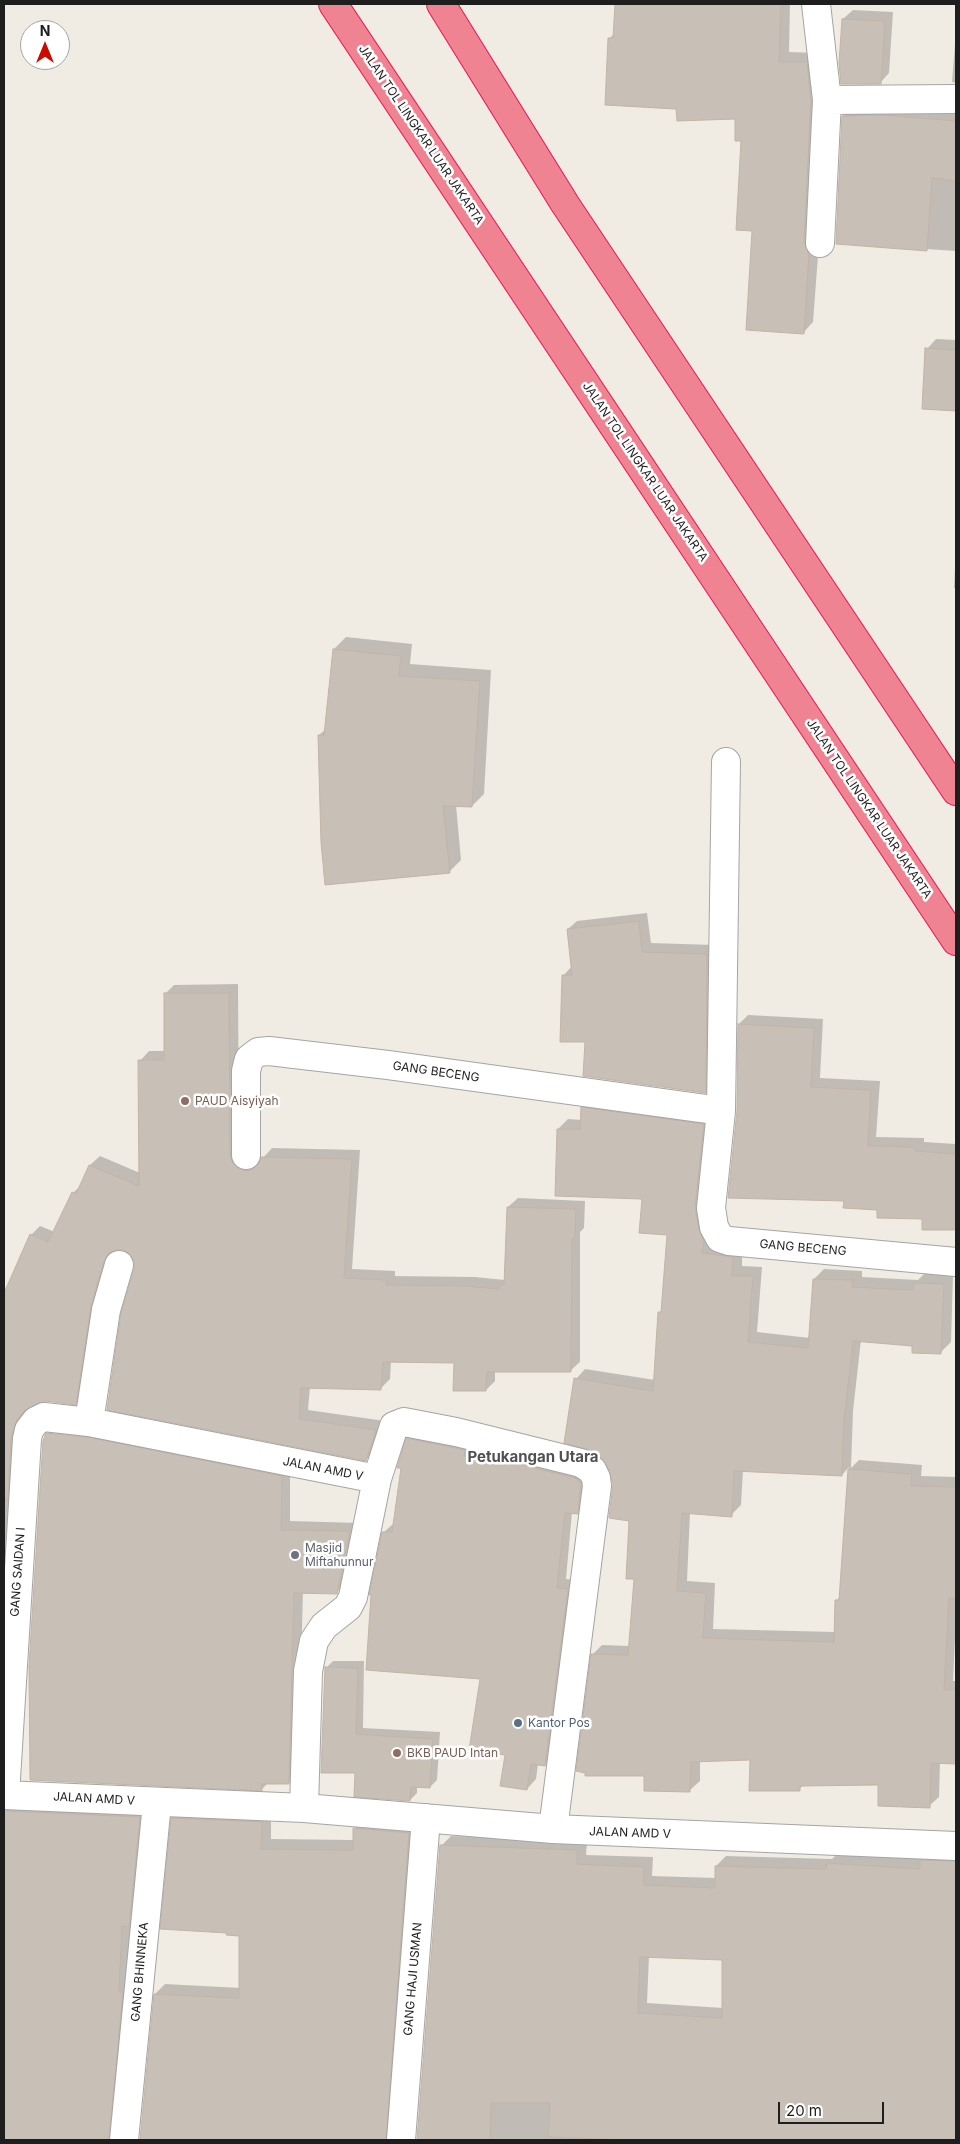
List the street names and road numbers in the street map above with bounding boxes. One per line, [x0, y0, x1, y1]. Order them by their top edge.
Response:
street label: JALAN TOL LINGKAR LUAR JAKARTA [355, 43, 487, 227]
street label: JALAN TOL LINGKAR LUAR JAKARTA [579, 380, 711, 564]
street label: JALAN TOL LINGKAR LUAR JAKARTA [803, 717, 935, 901]
street label: GANG BECENG [392, 1059, 480, 1085]
street label: GANG BECENG [759, 1237, 847, 1259]
street label: JALAN AMD V [281, 1454, 365, 1484]
street label: GANG SAIDAN I [8, 1527, 28, 1617]
street label: JALAN AMD V [53, 1790, 135, 1808]
street label: JALAN AMD V [589, 1824, 671, 1842]
street label: GANG BHINNEKA [128, 1922, 152, 2022]
street label: GANG HAJI USMAN [401, 1922, 425, 2036]

